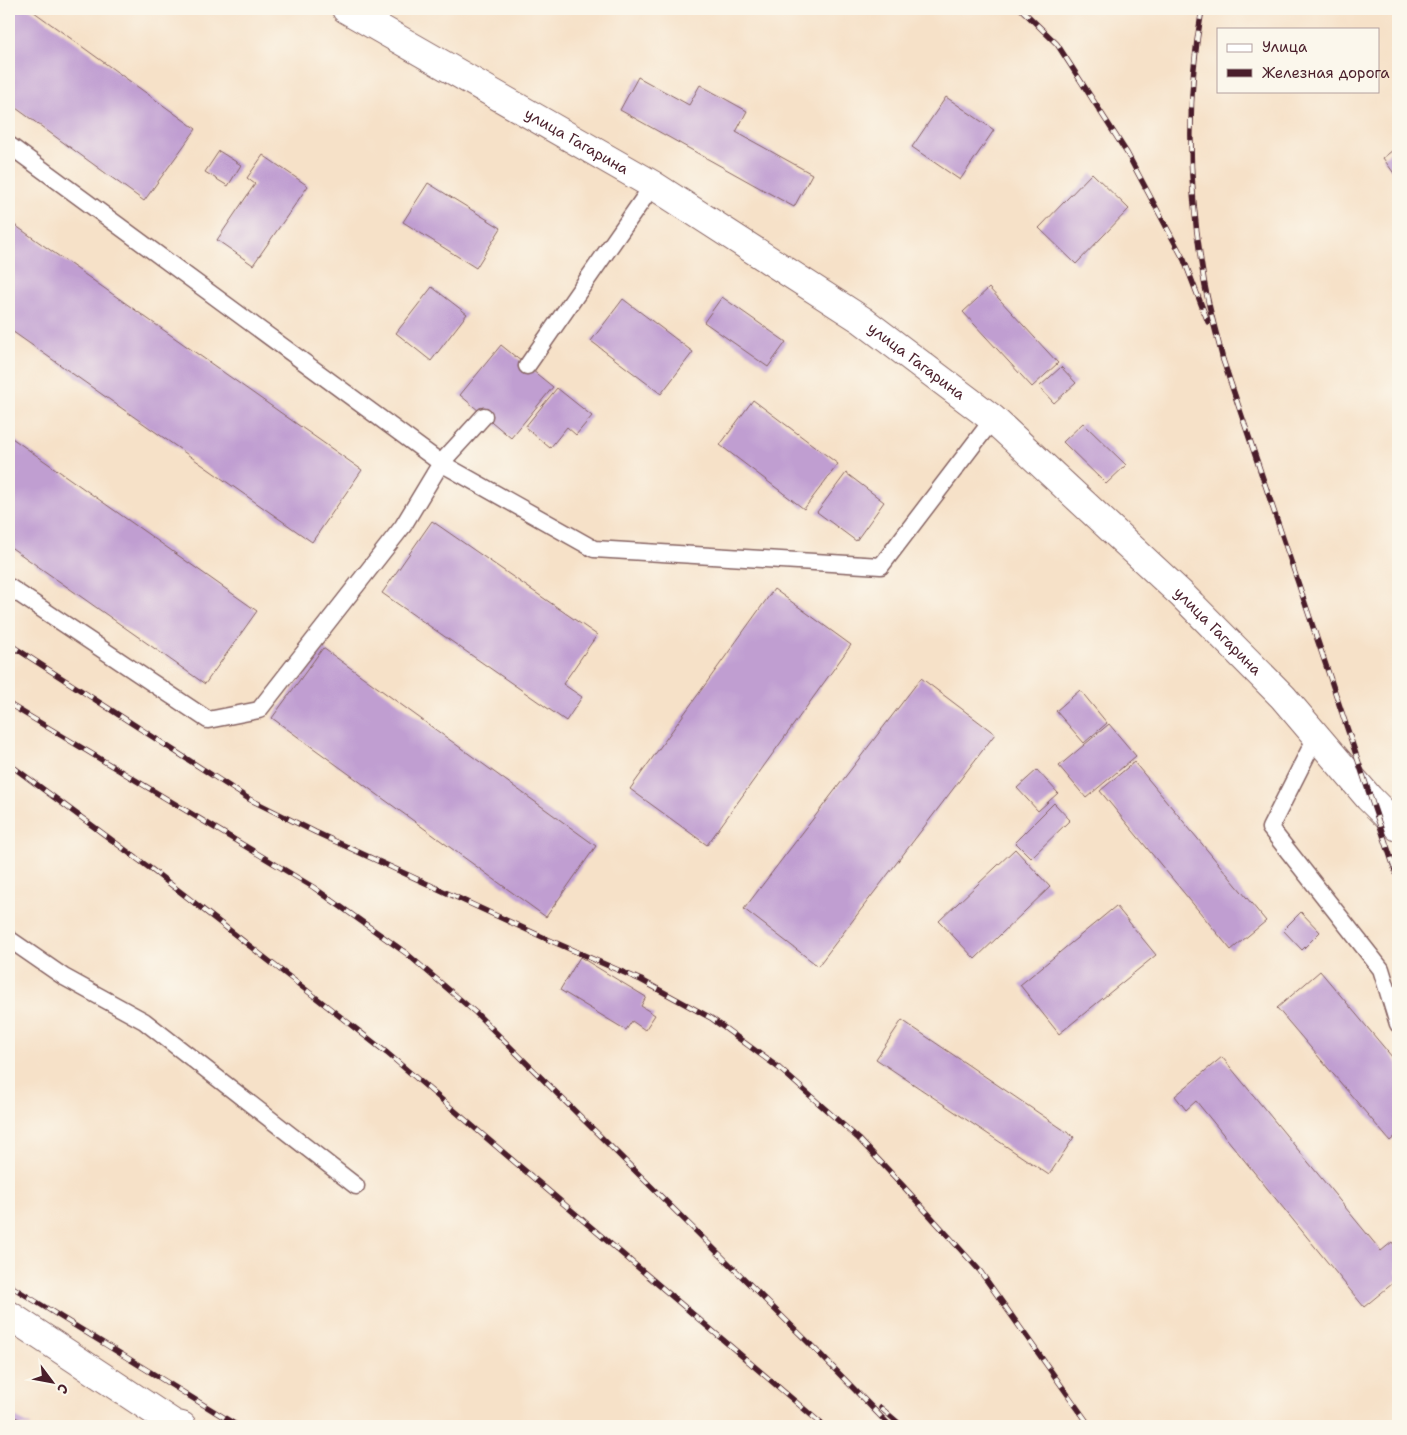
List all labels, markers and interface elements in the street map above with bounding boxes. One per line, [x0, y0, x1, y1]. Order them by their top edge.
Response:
legend [1217, 28, 1380, 92]
text: Улица [1262, 37, 1308, 57]
text: Железная дорога [1262, 63, 1390, 83]
street label: улица Гагарина [521, 104, 633, 179]
street label: улица Гагарина [864, 318, 970, 405]
street label: улица Гагарина [1170, 582, 1266, 680]
north arrow [28, 1358, 78, 1408]
text: С [53, 1380, 73, 1397]

